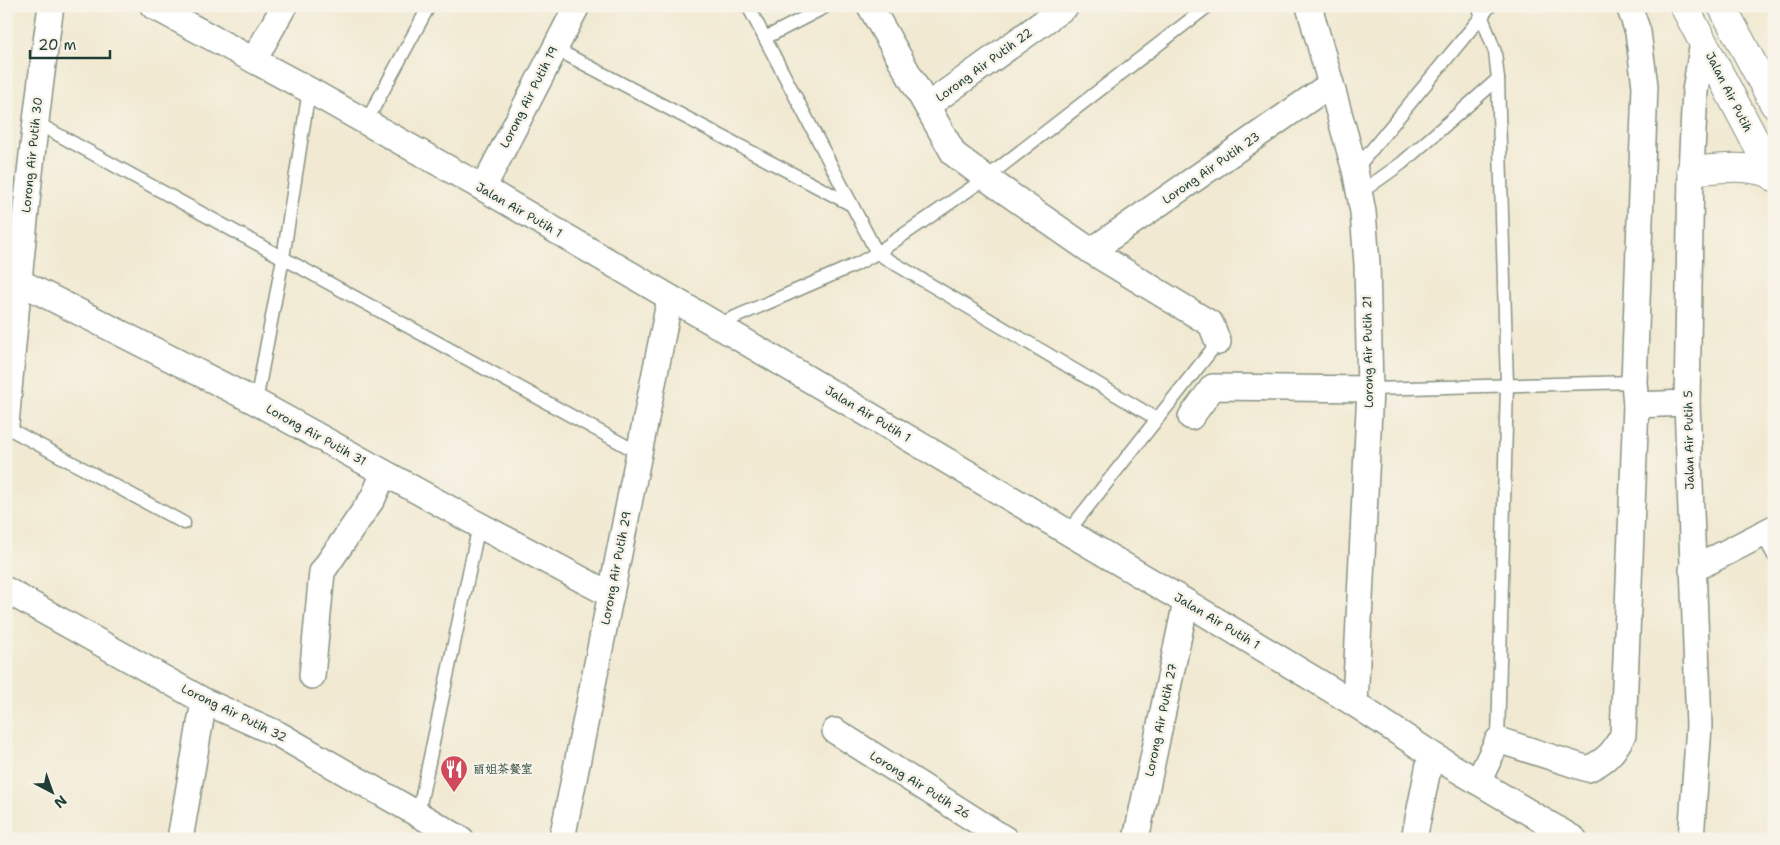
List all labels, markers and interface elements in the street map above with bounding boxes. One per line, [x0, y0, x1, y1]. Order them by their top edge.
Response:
street label: Lorong Air Putih 22 [932, 25, 1036, 105]
scale bar [30, 28, 110, 60]
text: 20 m [38, 35, 77, 55]
street label: Lorong Air Putih 19 [496, 43, 562, 151]
street label: Jalan Air Putih [1702, 49, 1756, 135]
street label: Lorong Air Putih 30 [18, 96, 46, 214]
street label: Lorong Air Putih 23 [1159, 128, 1263, 208]
street label: Jalan Air Putih 1 [473, 179, 565, 241]
street label: Lorong Air Putih 21 [1359, 296, 1377, 408]
street label: Jalan Air Putih 1 [822, 382, 914, 446]
street label: Jalan Air Putih 5 [1680, 390, 1698, 490]
street label: Lorong Air Putih 31 [263, 401, 369, 469]
street label: Lorong Air Putih 29 [597, 510, 635, 626]
street label: Jalan Air Putih 1 [1171, 589, 1263, 653]
street label: Lorong Air Putih 27 [1141, 662, 1181, 778]
street label: Lorong Air Putih 32 [179, 680, 289, 746]
street label: Lorong Air Putih 26 [867, 748, 973, 822]
restaurant icon: 丽姐茶餐室 [439, 754, 469, 793]
place label: 丽姐茶餐室 [473, 761, 533, 777]
north arrow [28, 768, 78, 818]
text: N [50, 791, 71, 812]

